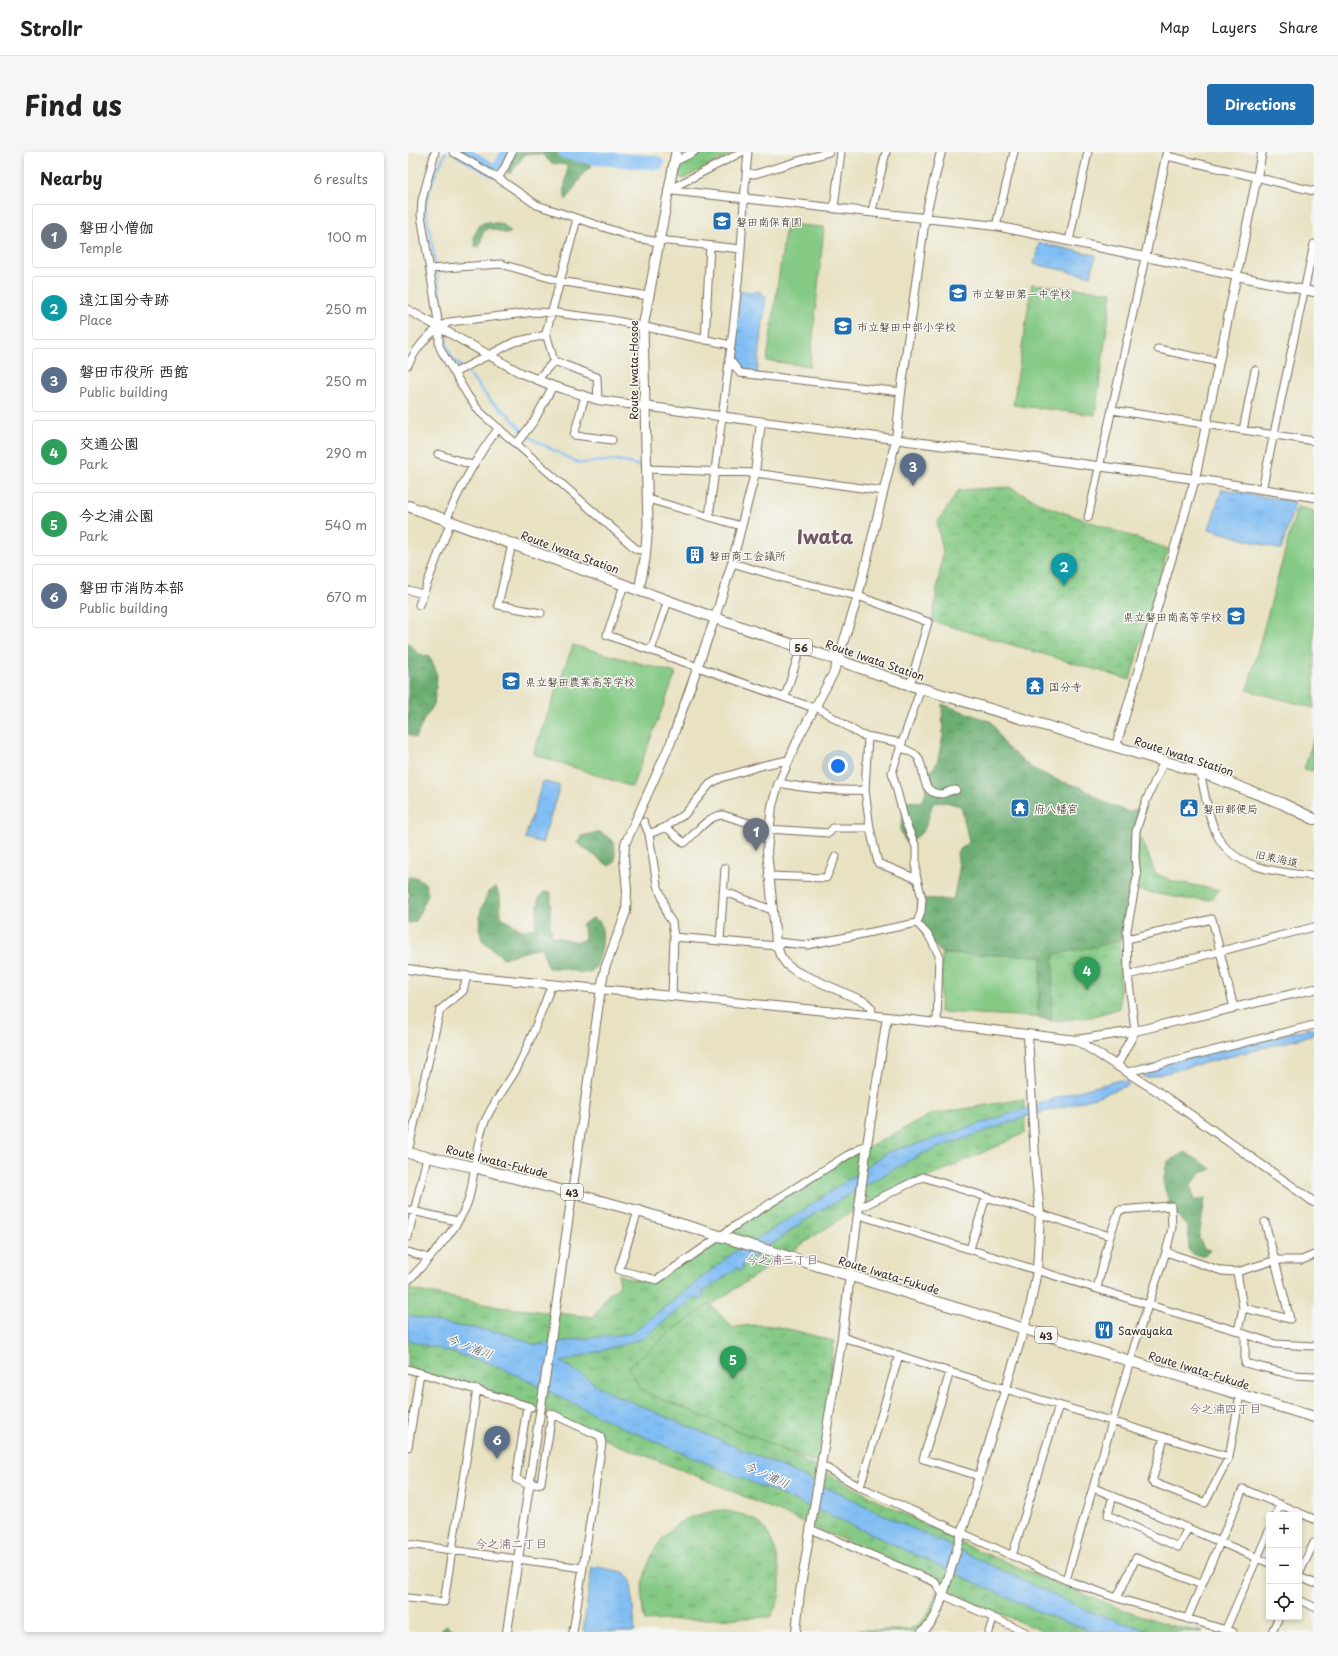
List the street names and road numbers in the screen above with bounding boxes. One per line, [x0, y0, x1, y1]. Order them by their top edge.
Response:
street label: Route Iwata-Hosoe [625, 320, 642, 420]
street label: Route Iwata Station [518, 526, 622, 578]
street label: Route Iwata Station [823, 635, 927, 685]
road number: 56 [790, 639, 812, 655]
street label: Route Iwata Station [1132, 732, 1236, 780]
street label: 旧東海道 [1254, 845, 1300, 871]
street label: Route Iwata-Fukude [444, 1140, 550, 1182]
road number: 43 [561, 1184, 583, 1200]
street label: Route Iwata-Fukude [836, 1251, 942, 1299]
road number: 43 [1035, 1327, 1057, 1343]
street label: Route Iwata-Fukude [1146, 1346, 1252, 1394]

